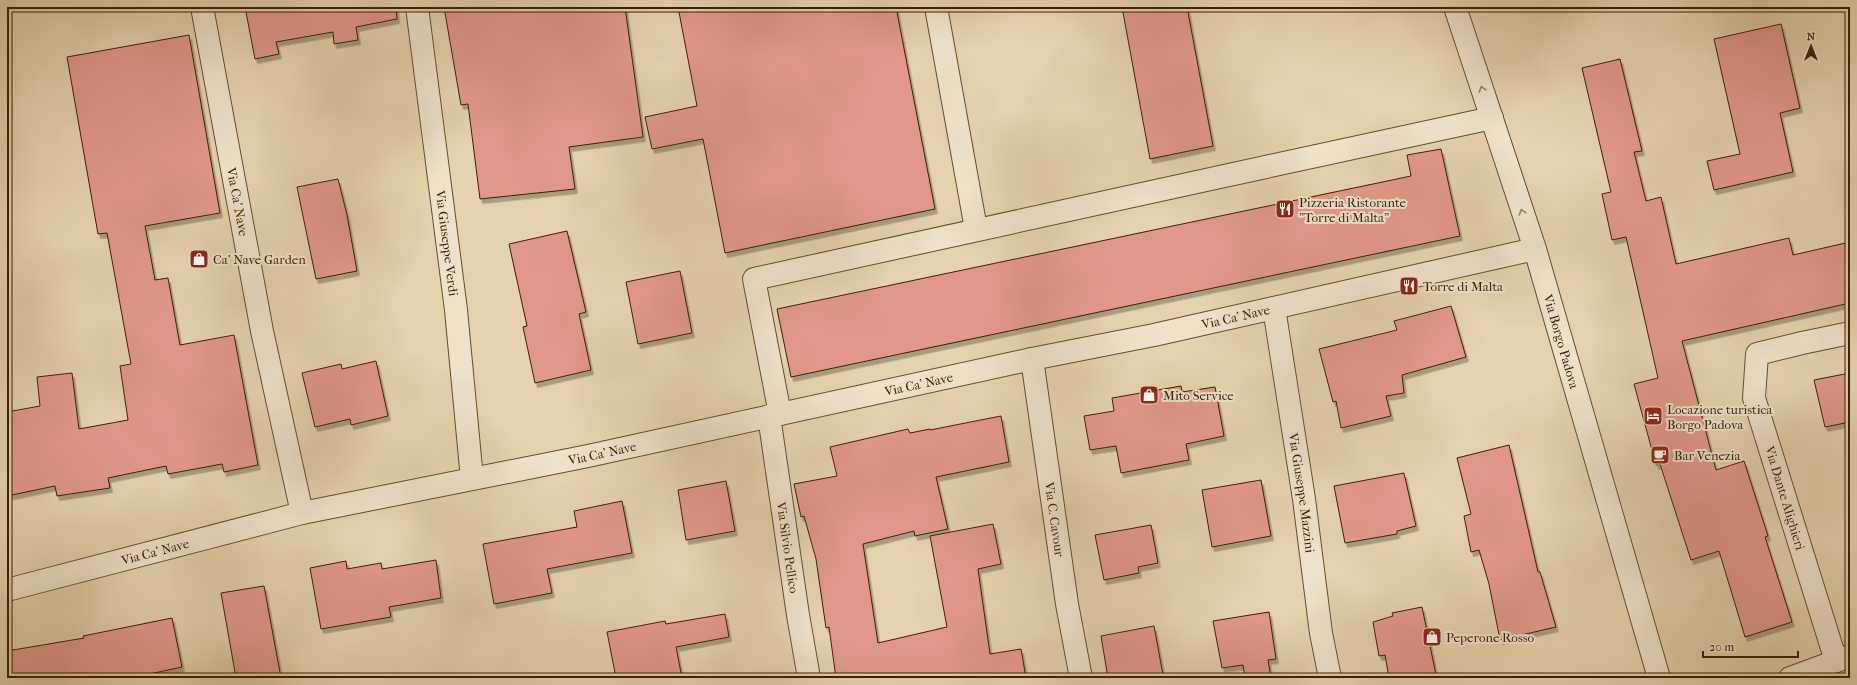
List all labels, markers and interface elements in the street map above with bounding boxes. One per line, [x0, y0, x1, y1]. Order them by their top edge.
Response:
north arrow [1791, 26, 1831, 66]
text: N [1807, 30, 1816, 43]
one-way arrow [1478, 85, 1487, 92]
street label: Via Ca' Nave [224, 165, 252, 238]
street label: Via Giuseppe Verdi [433, 188, 462, 297]
place label: Pizzeria Ristorante "Torre di Malta" [1299, 195, 1407, 225]
restaurant icon: Pizzeria Ristorante "Torre di Malta" [1274, 198, 1296, 220]
one-way arrow [1519, 209, 1527, 216]
shop icon: Ca' Nave Garden [188, 248, 210, 270]
place label: Ca' Nave Garden [213, 252, 306, 267]
restaurant icon: Torre di Malta [1398, 275, 1420, 297]
place label: Torre di Malta [1423, 279, 1504, 294]
street label: Via Borgo Padova [1541, 291, 1583, 391]
street label: Via Ca' Nave [1199, 301, 1272, 332]
street label: Via Ca' Nave [882, 369, 955, 399]
shop icon: Mito Service [1138, 384, 1160, 406]
place label: Mito Service [1163, 388, 1234, 403]
place label: Locazione turistica Borgo Padova [1667, 402, 1773, 432]
hotel icon: Locazione turistica Borgo Padova [1642, 405, 1664, 427]
street label: Via Giuseppe Mazzini [1286, 431, 1318, 554]
street label: Via Ca' Nave [566, 438, 638, 468]
street label: Via Dante Alighieri [1762, 443, 1808, 552]
cafe icon: Bar Venezia [1649, 444, 1671, 466]
place label: Bar Venezia [1674, 448, 1741, 463]
street label: Via C. Cavour [1042, 480, 1068, 558]
street label: Via Silvio Pellico [774, 500, 802, 595]
street label: Via Ca' Nave [119, 535, 191, 568]
shop icon: Peperone Rosso [1421, 626, 1443, 648]
place label: Peperone Rosso [1446, 630, 1535, 645]
scale bar [1703, 633, 1798, 659]
text: 20 m [1709, 640, 1734, 654]

